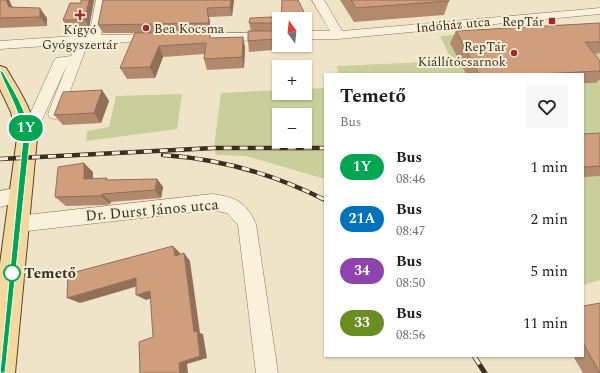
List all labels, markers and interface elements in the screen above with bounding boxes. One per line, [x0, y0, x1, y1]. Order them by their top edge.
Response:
marker: Kígyó Gyógyszertár [75, 10, 85, 20]
north arrow [272, 12, 312, 52]
map controls [272, 12, 312, 148]
street label: Indóház utca [415, 12, 492, 38]
place label: RepTár [502, 12, 544, 32]
marker: RepTár [547, 16, 557, 26]
place label: Bea Kocsma [154, 19, 225, 39]
place label: Kígyó Gyógyszertár [42, 20, 118, 55]
marker: Bea Kocsma [141, 23, 151, 33]
place label: RepTár Kiállítócsarnok [418, 37, 506, 72]
marker: RepTár Kiállítócsarnok [509, 48, 519, 58]
button: + [272, 60, 312, 100]
text: Temető [340, 82, 406, 111]
button: heart [526, 86, 568, 128]
button: − [272, 108, 312, 148]
text: Bus [340, 112, 361, 132]
line badge: 1Y [8, 115, 44, 141]
text: 1Y [17, 117, 35, 138]
text: Bus [396, 146, 422, 169]
text: 1Y [353, 156, 371, 177]
text: 1 min [530, 156, 568, 179]
text: 08:46 [396, 169, 425, 189]
street label: Dr. Durst János utca [84, 193, 220, 228]
text: Bus [396, 198, 422, 221]
text: 21A [349, 208, 375, 229]
text: 2 min [530, 208, 568, 231]
text: 08:47 [396, 221, 425, 241]
text: Bus [396, 250, 422, 273]
text: 34 [354, 260, 370, 281]
text: 5 min [530, 260, 568, 283]
place label: Temető [24, 262, 76, 285]
marker: Temető [3, 264, 21, 282]
text: 08:50 [396, 273, 425, 293]
text: Bus [396, 302, 422, 325]
text: 33 [354, 312, 370, 333]
text: 11 min [523, 312, 568, 335]
text: 08:56 [396, 325, 425, 345]

